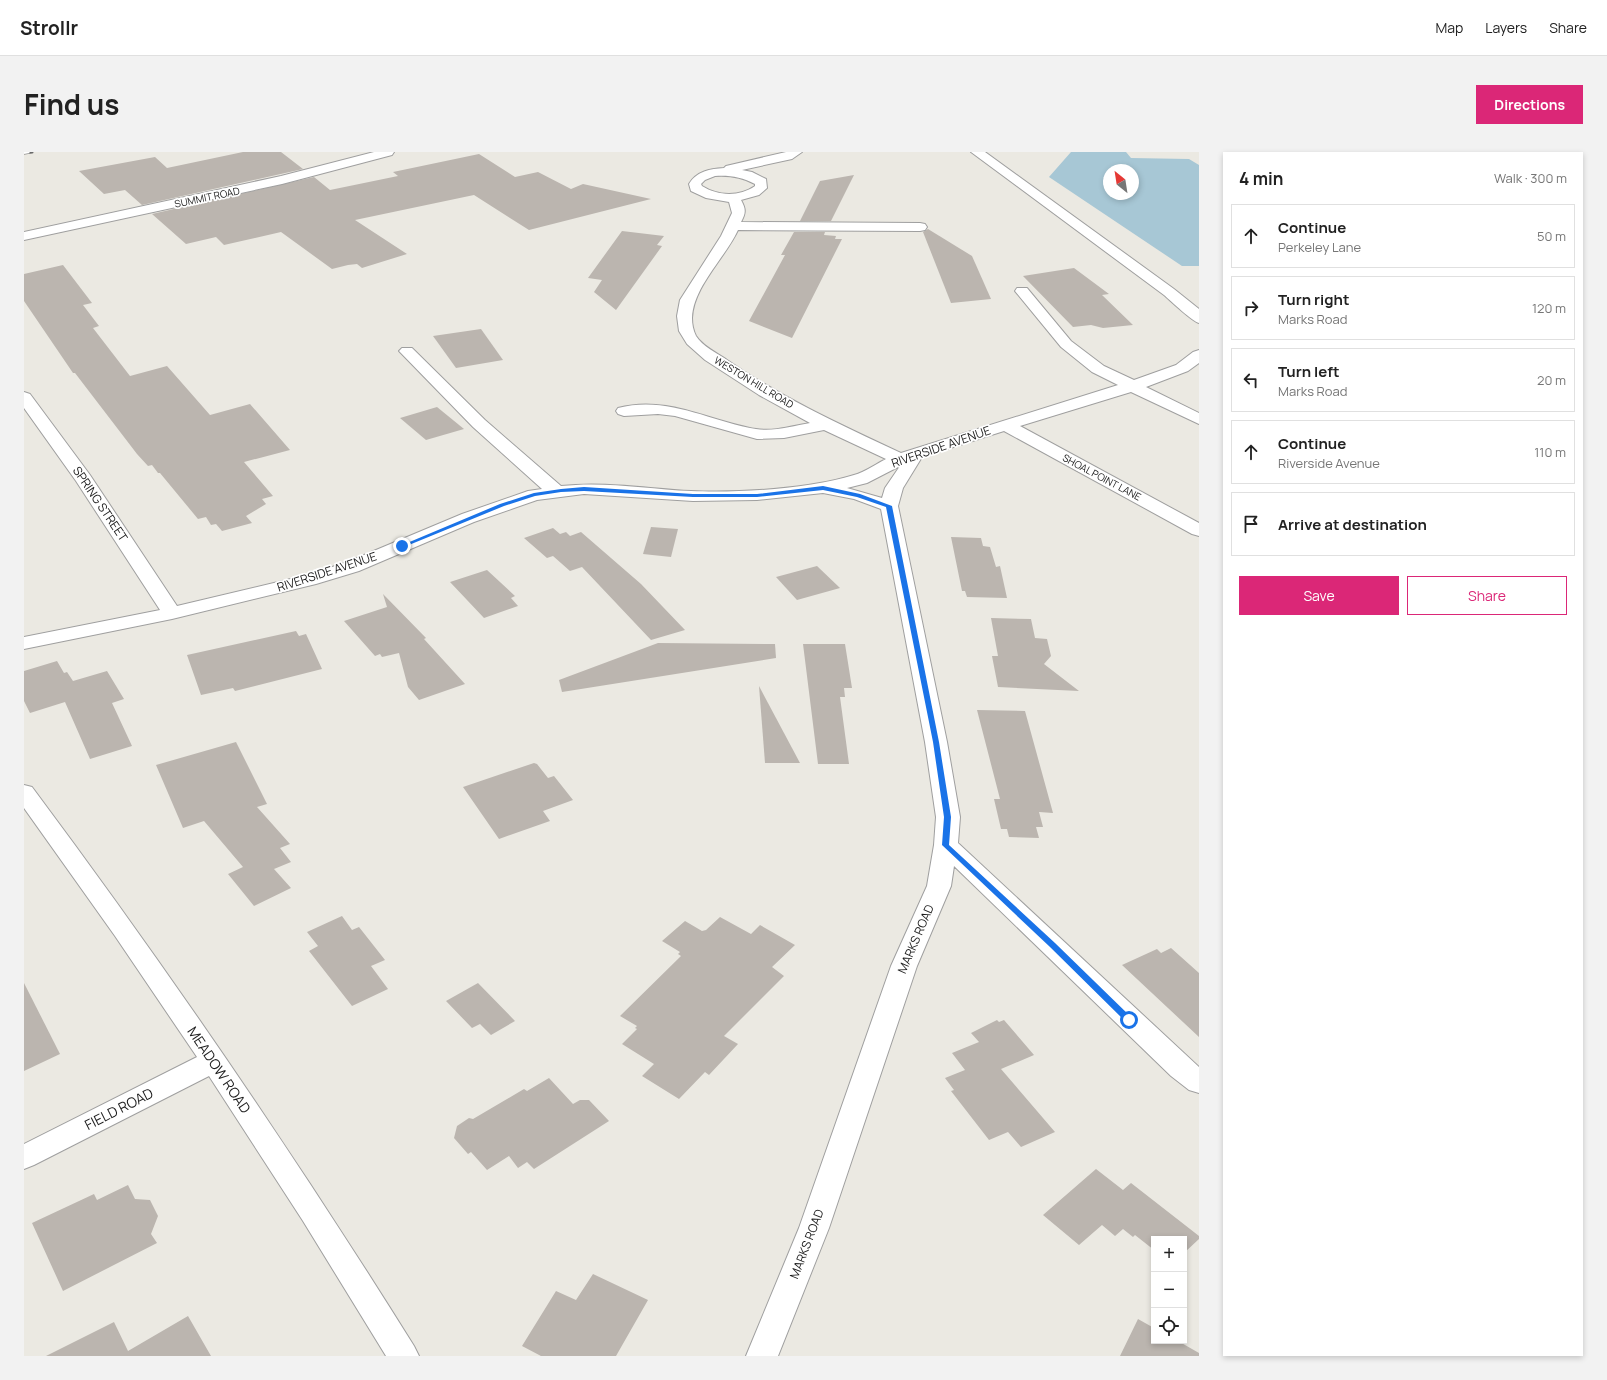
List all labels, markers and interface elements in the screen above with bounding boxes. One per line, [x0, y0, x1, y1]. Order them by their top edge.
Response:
text: Strollr [20, 15, 78, 41]
text: Map [1435, 18, 1463, 37]
text: Layers [1485, 18, 1527, 37]
text: Share [1549, 18, 1587, 37]
text: Find us [24, 85, 119, 123]
button: Directions [1476, 85, 1583, 124]
north arrow [1103, 164, 1139, 200]
text: 4 min [1239, 167, 1283, 190]
text: Walk · 300 m [1494, 169, 1567, 187]
street label: SUMMIT ROAD [173, 183, 241, 211]
text: Continue [1278, 217, 1346, 238]
icon: ahead [1240, 225, 1262, 247]
text: 50 m [1537, 227, 1566, 245]
text: Perkeley Lane [1278, 238, 1361, 256]
text: Turn right [1278, 289, 1349, 310]
icon: right [1240, 297, 1262, 319]
text: 120 m [1532, 299, 1566, 317]
text: Marks Road [1278, 310, 1347, 328]
street label: WESTON HILL ROAD [712, 353, 797, 411]
text: Turn left [1278, 361, 1340, 382]
icon: left [1240, 369, 1262, 391]
text: 20 m [1537, 371, 1566, 389]
text: Marks Road [1278, 382, 1347, 400]
street label: RIVERSIDE AVENUE [889, 422, 993, 471]
text: Continue [1278, 433, 1346, 454]
icon: ahead [1240, 441, 1262, 463]
text: 110 m [1534, 443, 1566, 461]
street label: SHOAL POINT LANE [1060, 450, 1144, 504]
text: Riverside Avenue [1278, 454, 1380, 472]
street label: SPRING STREET [69, 463, 132, 545]
icon: arrive [1240, 513, 1262, 535]
text: Arrive at destination [1278, 514, 1427, 535]
route end [393, 537, 411, 555]
street label: RIVERSIDE AVENUE [275, 547, 379, 596]
button: Save [1239, 576, 1399, 615]
button: Share [1407, 576, 1567, 615]
street label: MARKS ROAD [893, 902, 938, 976]
route start [1120, 1011, 1138, 1029]
street label: MEADOW ROAD [183, 1023, 255, 1117]
street label: FIELD ROAD [81, 1083, 156, 1134]
street label: MARKS ROAD [785, 1206, 828, 1281]
map controls [1151, 1236, 1187, 1344]
button: + [1151, 1236, 1187, 1272]
button: − [1151, 1272, 1187, 1308]
button: locate [1151, 1308, 1187, 1344]

